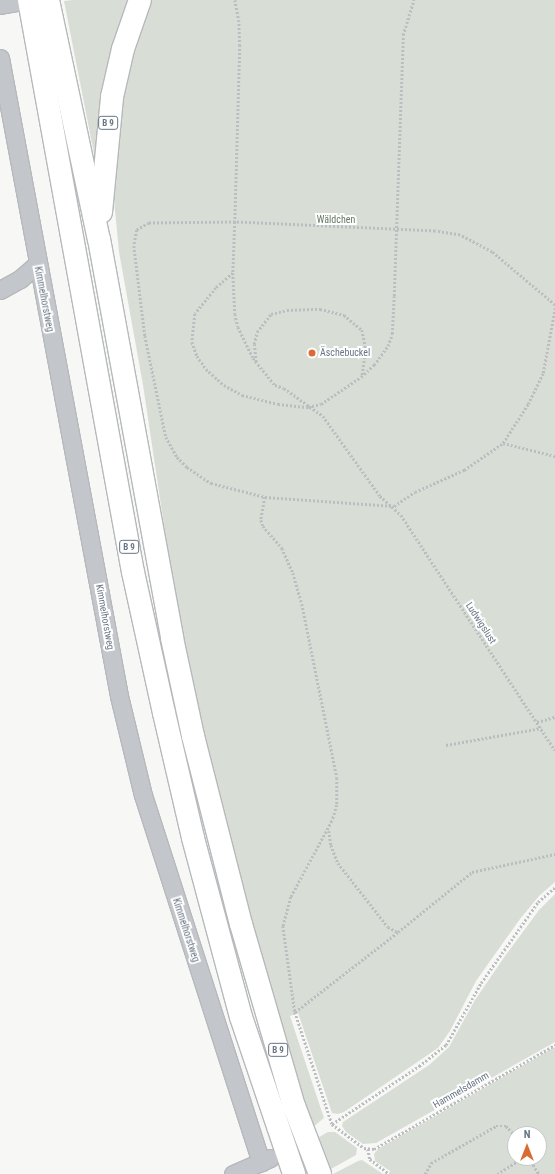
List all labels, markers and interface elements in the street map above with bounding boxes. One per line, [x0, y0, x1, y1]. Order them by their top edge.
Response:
road number: B 9 [98, 116, 118, 130]
park label: Wäldchen [317, 214, 355, 226]
street label: Kimmelhorstweg [32, 265, 56, 333]
place label: Äschebuckel [320, 347, 370, 359]
marker: Äschebuckel [307, 348, 317, 358]
road number: B 9 [119, 540, 139, 554]
street label: Kimmelhorstweg [93, 583, 117, 651]
street label: Ludwigslust [463, 600, 499, 646]
street label: Kimmelhorstweg [170, 897, 202, 963]
road number: B 9 [268, 1043, 288, 1057]
street label: Hammelsdamm [431, 1069, 491, 1111]
north arrow [507, 1126, 547, 1166]
text: N [524, 1128, 530, 1141]

